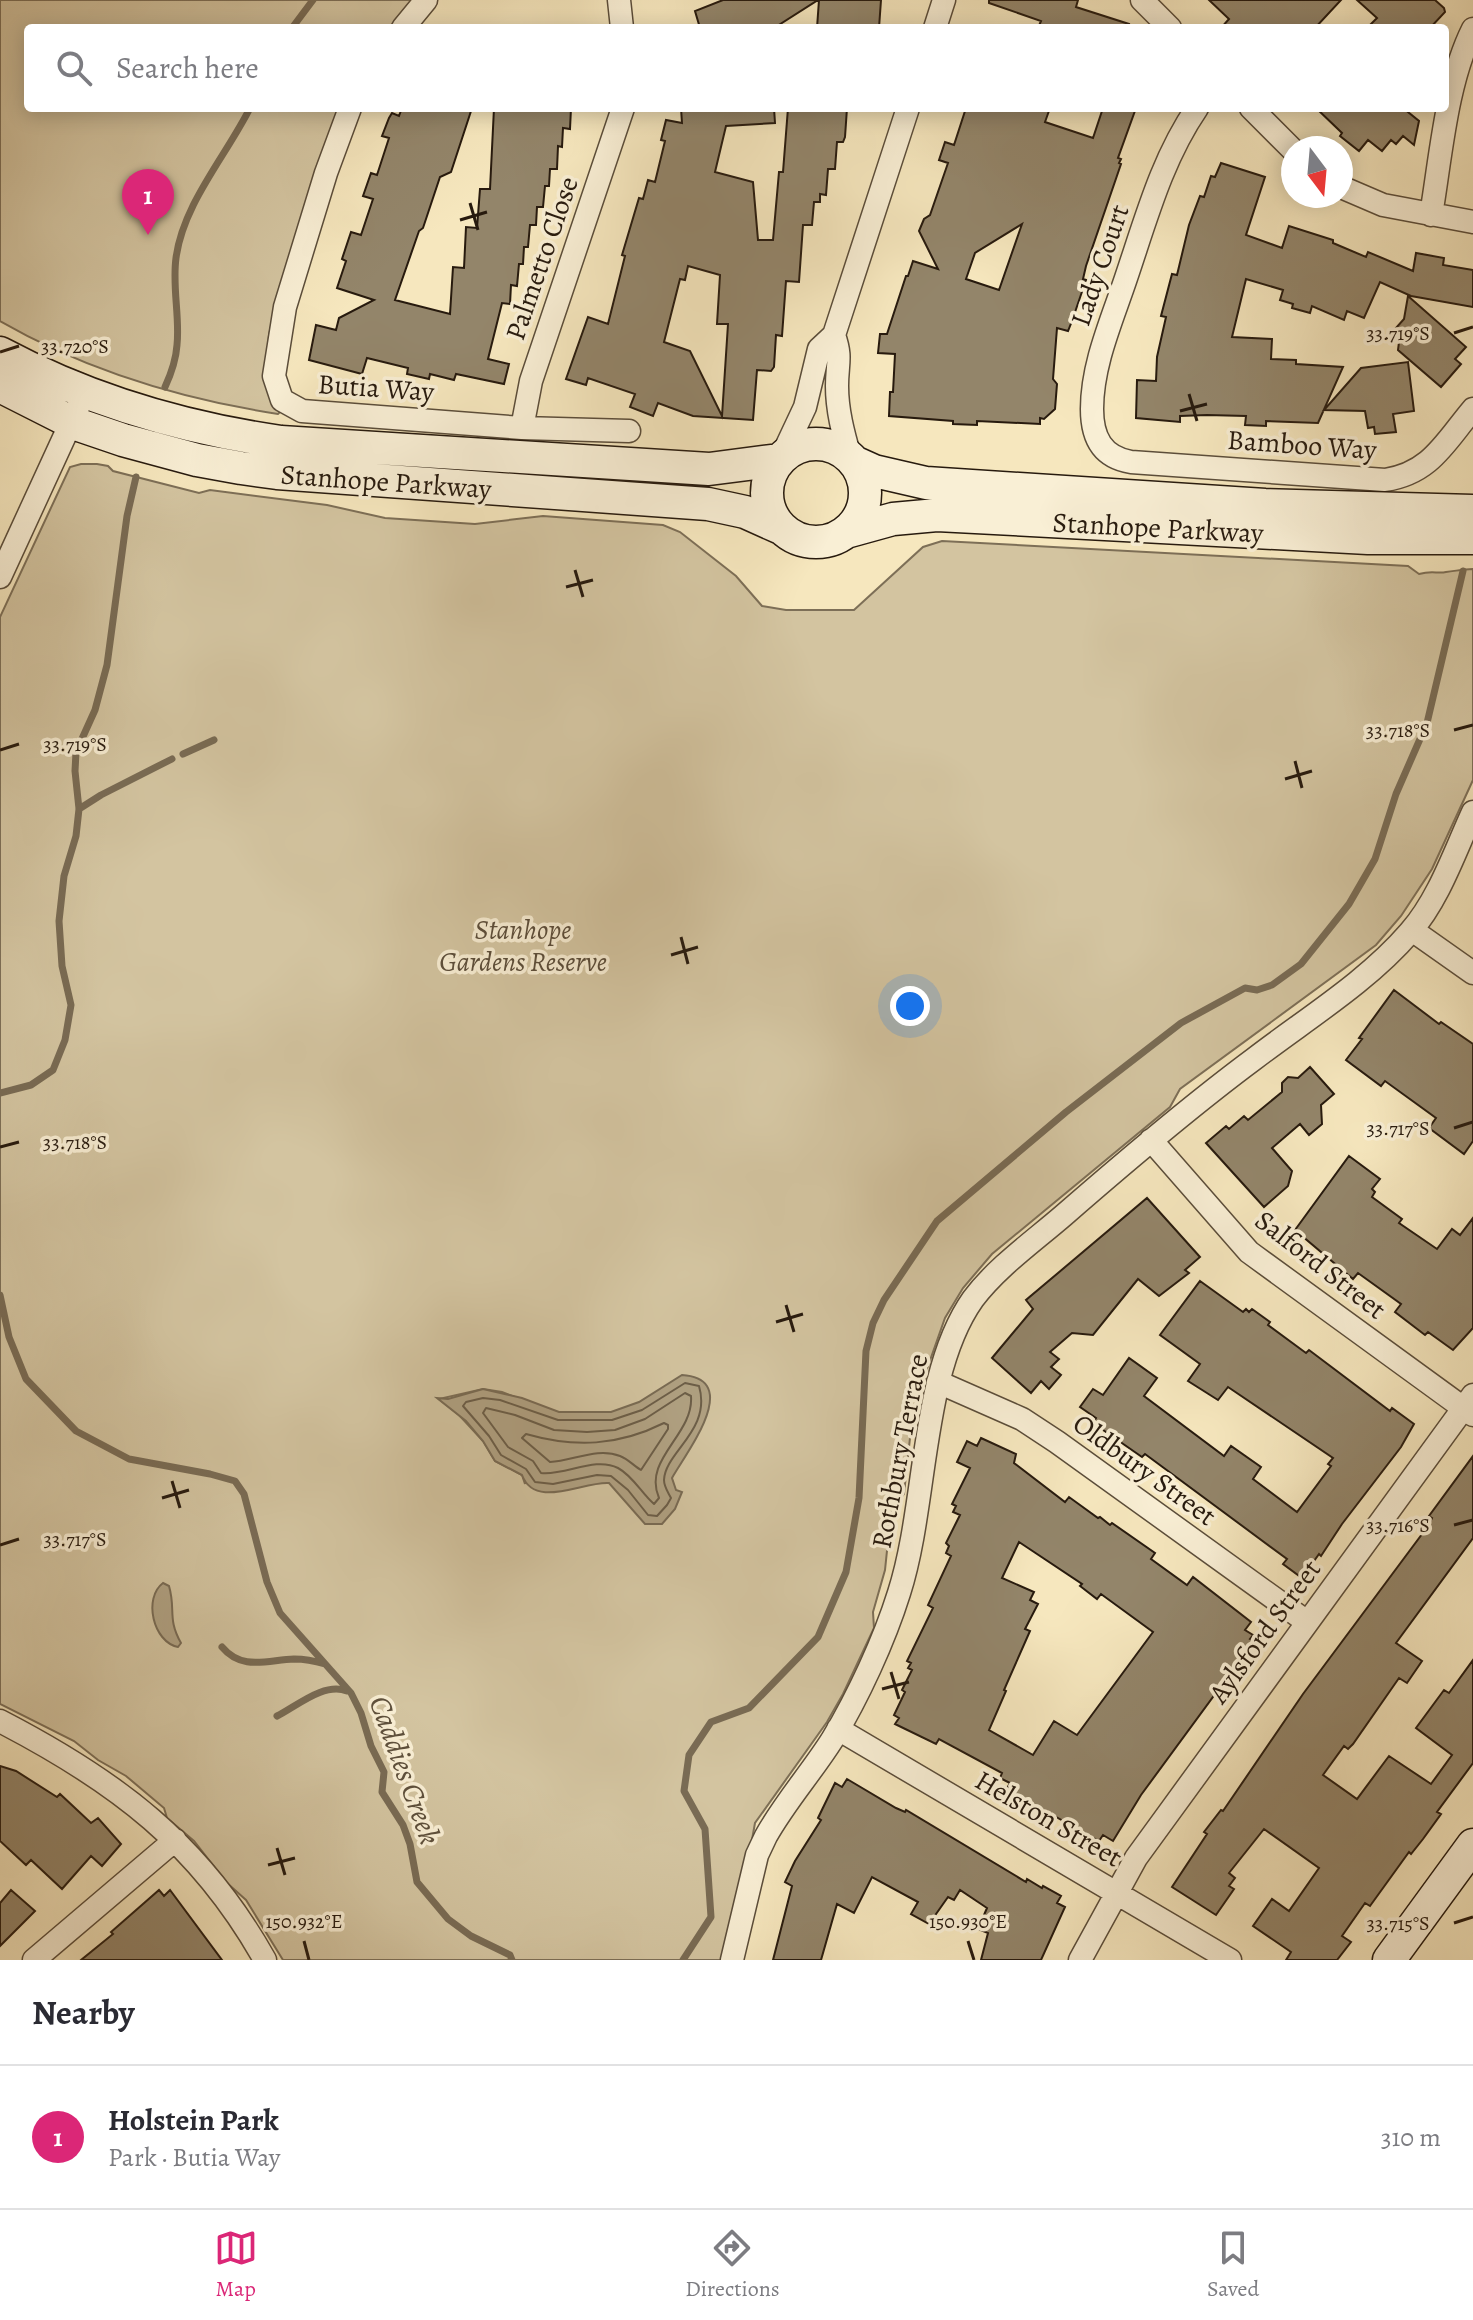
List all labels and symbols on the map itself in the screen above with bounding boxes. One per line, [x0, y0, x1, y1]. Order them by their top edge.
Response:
north arrow [1281, 136, 1353, 208]
pin: 1 [122, 169, 174, 235]
street label: Palmetto Close [496, 171, 588, 345]
street label: Lady Court [1061, 199, 1138, 331]
text: 33.719°S [1366, 320, 1430, 347]
text: 33.720°S [41, 333, 109, 360]
street label: Butia Way [317, 365, 436, 411]
street label: Bamboo Way [1226, 421, 1378, 469]
street label: Stanhope Parkway [279, 456, 493, 508]
street label: Stanhope Parkway [1052, 504, 1265, 553]
text: 33.718°S [1366, 717, 1430, 744]
text: 33.719°S [43, 731, 107, 758]
park label: Stanhope Gardens Reserve [439, 911, 607, 981]
your location [890, 986, 930, 1026]
text: 33.717°S [1366, 1115, 1430, 1142]
text: 33.718°S [43, 1129, 107, 1156]
street label: Salford Street [1247, 1202, 1394, 1328]
street label: Rothbury Terrace [863, 1351, 937, 1552]
street label: Oldbury Street [1065, 1405, 1224, 1535]
text: 33.716°S [1366, 1512, 1430, 1539]
text: 33.717°S [43, 1526, 107, 1553]
street label: Aylsford Street [1199, 1552, 1330, 1712]
water label: Caddies Creek [360, 1690, 450, 1850]
street label: Helston Street [968, 1761, 1129, 1876]
text: 150.932°E [266, 1908, 342, 1935]
text: 150.930°E [929, 1908, 1007, 1935]
text: 33.715°S [1366, 1910, 1430, 1937]

